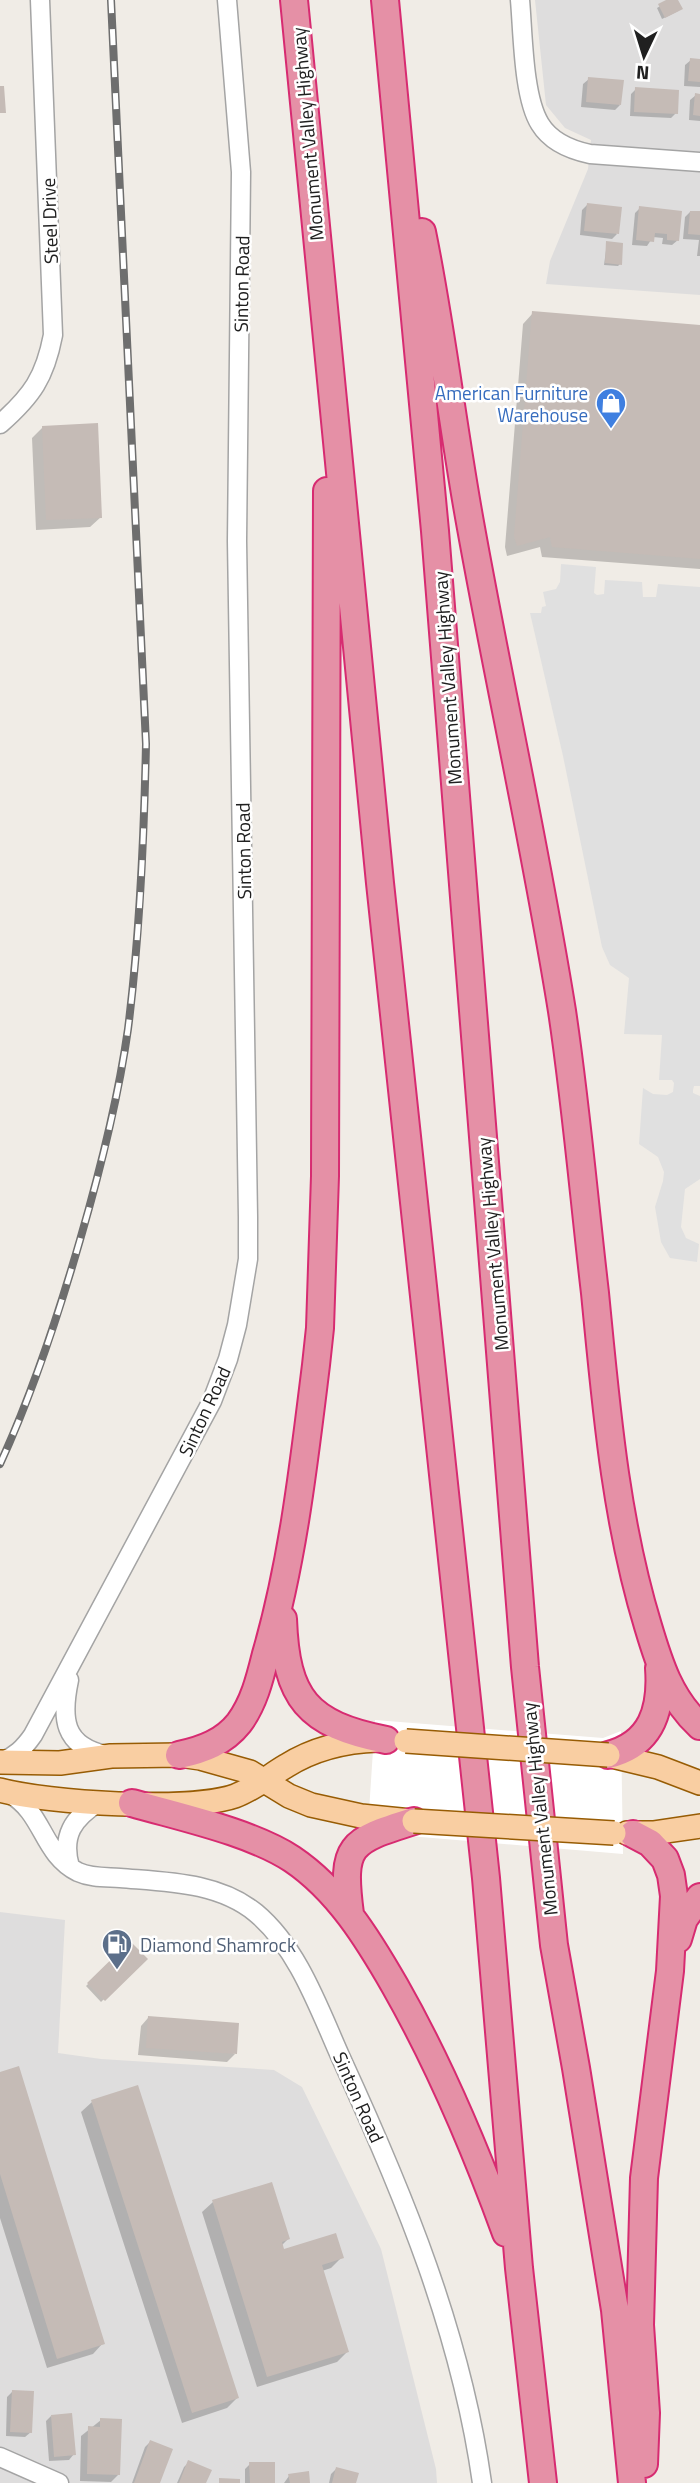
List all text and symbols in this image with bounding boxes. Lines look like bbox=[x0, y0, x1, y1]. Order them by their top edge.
north arrow bbox=[609, 21, 679, 91]
street label: Monument Valley Highway bbox=[283, 26, 331, 242]
text: N bbox=[635, 59, 650, 88]
street label: Steel Drive bbox=[33, 177, 65, 265]
street label: Sinton Road bbox=[226, 235, 256, 333]
place label: American Furniture Warehouse bbox=[435, 378, 588, 429]
shop icon: American Furniture Warehouse bbox=[594, 386, 628, 430]
street label: Monument Valley Highway bbox=[425, 570, 469, 786]
street label: Sinton Road bbox=[228, 802, 258, 900]
street label: Monument Valley Highway bbox=[468, 1136, 516, 1352]
street label: Sinton Road bbox=[170, 1361, 238, 1461]
street label: Monument Valley Highway bbox=[513, 1701, 565, 1917]
fuel station icon: Diamond Shamrock bbox=[100, 1927, 134, 1971]
place label: Diamond Shamrock bbox=[140, 1930, 296, 1959]
street label: Sinton Road bbox=[326, 2047, 392, 2147]

